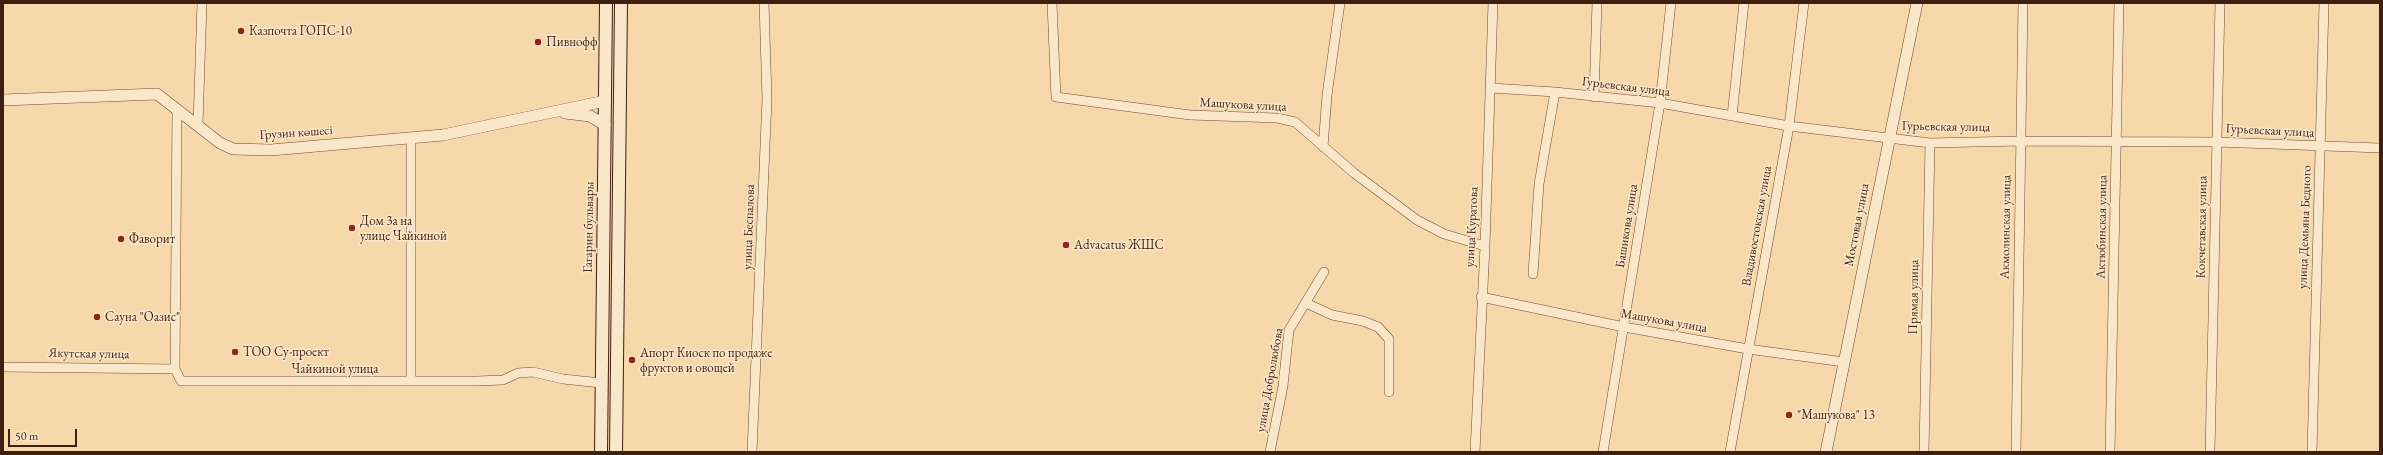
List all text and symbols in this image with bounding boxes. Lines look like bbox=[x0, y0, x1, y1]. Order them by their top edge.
place label: Казпочта ГОПС-10 bbox=[249, 23, 352, 39]
marker: Казпочта ГОПС-10 bbox=[236, 26, 246, 36]
place label: Пивнофф bbox=[546, 34, 598, 50]
marker: Пивнофф bbox=[533, 37, 543, 47]
street label: Гурьевская улица bbox=[1581, 74, 1671, 100]
street label: Машукова улица bbox=[1199, 95, 1287, 115]
street label: Гурьевская улица bbox=[1902, 118, 1990, 136]
street label: Гурьевская улица bbox=[2225, 121, 2315, 141]
street label: Грузин көшесі bbox=[259, 123, 333, 143]
street label: Владивостокская улица bbox=[1739, 165, 1775, 287]
street label: улица Демьяна Бедного bbox=[2295, 165, 2315, 289]
street label: Акмолинская улица bbox=[1997, 175, 2015, 279]
street label: Актюбинская улица bbox=[2093, 175, 2111, 279]
street label: Кокчетавская улица bbox=[2193, 175, 2211, 279]
street label: Гагарин бульвары bbox=[580, 181, 598, 273]
street label: Мостовая улица bbox=[1841, 182, 1873, 268]
street label: Башикова улица bbox=[1613, 183, 1641, 269]
street label: улица Беспалова bbox=[740, 184, 758, 270]
street label: улица Куратова bbox=[1462, 186, 1482, 268]
place label: Дом 3а на улице Чайкиной bbox=[360, 213, 447, 244]
marker: Дом 3а на улице Чайкиной bbox=[347, 223, 357, 233]
place label: Фаворит bbox=[129, 231, 175, 247]
marker: Фаворит bbox=[116, 234, 126, 244]
place label: Advacatus ЖШС bbox=[1074, 237, 1164, 253]
marker: Advacatus ЖШС bbox=[1061, 240, 1071, 250]
street label: Прямая улица bbox=[1906, 259, 1922, 335]
street label: Машукова улица bbox=[1620, 306, 1708, 336]
place label: Сауна "Оазис" bbox=[105, 309, 180, 325]
marker: Сауна "Оазис" bbox=[92, 312, 102, 322]
street label: улица Добролюбова bbox=[1253, 327, 1287, 433]
place label: ТОО Су-проект bbox=[243, 344, 329, 360]
street label: Якутская улица bbox=[48, 345, 130, 363]
place label: Апорт Киоск по продаже фруктов и овощей bbox=[640, 345, 772, 376]
marker: ТОО Су-проект bbox=[230, 347, 240, 357]
marker: Апорт Киоск по продаже фруктов и овощей bbox=[627, 355, 637, 365]
street label: Чайкиной улица bbox=[292, 361, 378, 377]
place label: "Машукова" 13 bbox=[1797, 407, 1875, 423]
marker: "Машукова" 13 bbox=[1784, 410, 1794, 420]
scale bar bbox=[10, 421, 79, 447]
text: 50 m bbox=[15, 428, 38, 444]

